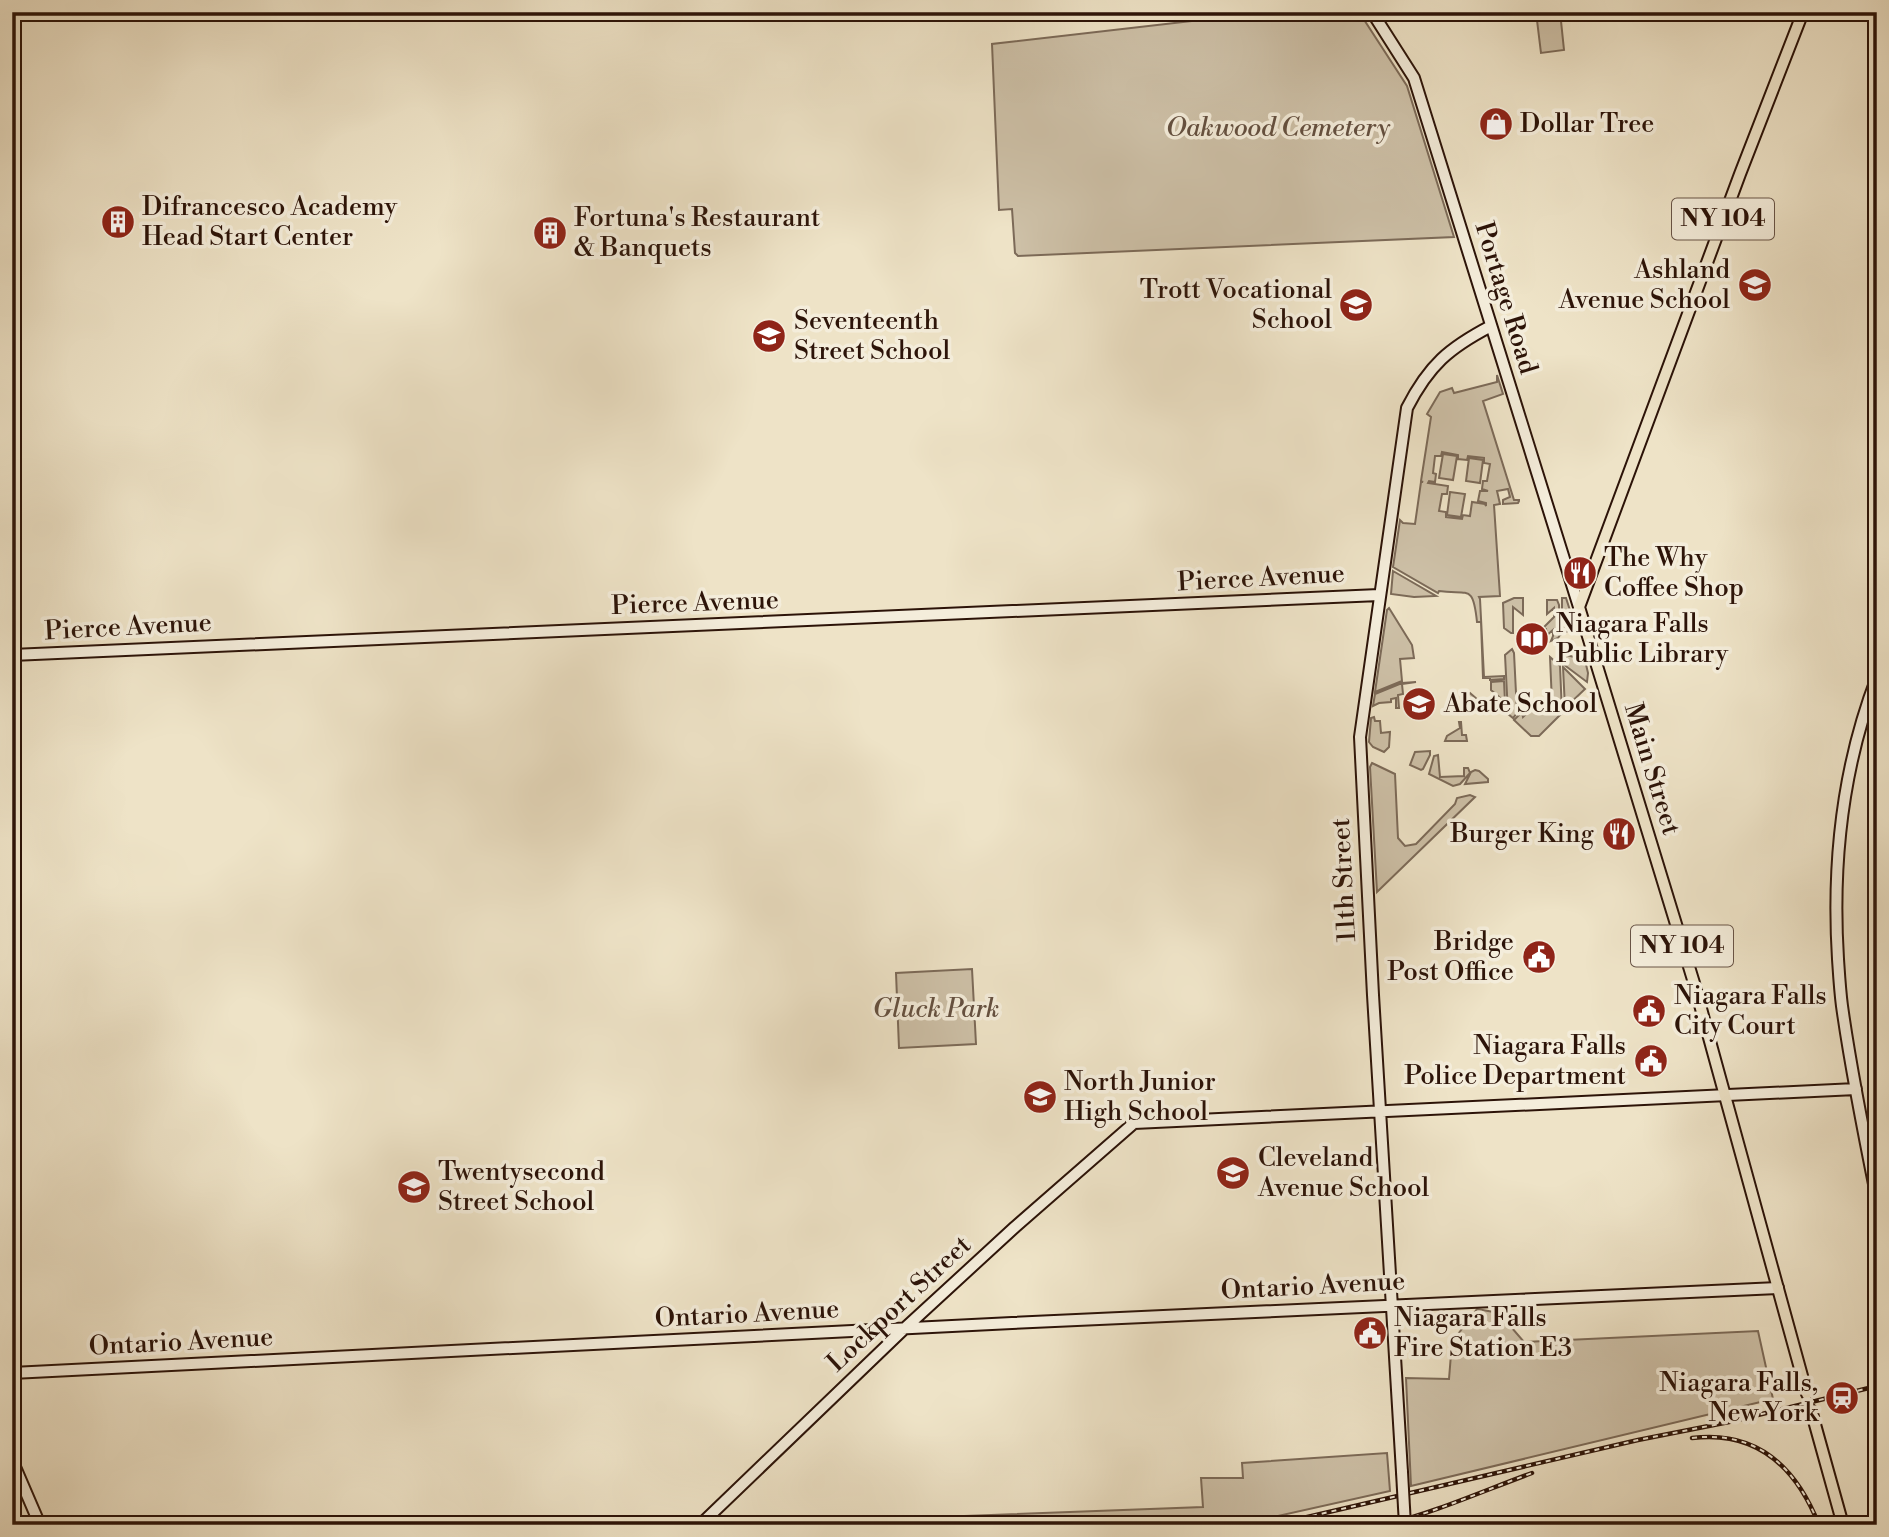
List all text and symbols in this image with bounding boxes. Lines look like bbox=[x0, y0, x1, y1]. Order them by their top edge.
shop icon: Dollar Tree bbox=[1477, 105, 1515, 143]
place label: Dollar Tree bbox=[1520, 108, 1654, 140]
park label: Oakwood Cemetery bbox=[1166, 112, 1390, 144]
place label: Difrancesco Academy Head Start Center bbox=[142, 191, 398, 253]
road number: NY 104 bbox=[1672, 198, 1774, 240]
place label: Fortuna's Restaurant & Banquets bbox=[574, 202, 820, 264]
building icon: Difrancesco Academy Head Start Center bbox=[99, 203, 137, 241]
building icon: Fortuna's Restaurant & Banquets bbox=[531, 214, 569, 252]
street label: Portage Road bbox=[1468, 218, 1544, 378]
place label: Ashland Avenue School bbox=[1558, 254, 1730, 316]
school or university icon: Ashland Avenue School bbox=[1736, 266, 1774, 304]
place label: Trott Vocational School bbox=[1140, 274, 1332, 336]
school or university icon: Trott Vocational School bbox=[1337, 286, 1375, 324]
place label: Seventeenth Street School bbox=[794, 305, 951, 367]
school or university icon: Seventeenth Street School bbox=[750, 317, 788, 355]
place label: The Why Coffee Shop bbox=[1604, 542, 1744, 604]
restaurant icon: The Why Coffee Shop bbox=[1561, 554, 1599, 592]
street label: Pierce Avenue bbox=[1176, 558, 1346, 598]
street label: Pierce Avenue bbox=[611, 584, 779, 622]
street label: Pierce Avenue bbox=[43, 607, 213, 647]
place label: Niagara Falls Public Library bbox=[1556, 608, 1728, 670]
library icon: Niagara Falls Public Library bbox=[1513, 620, 1551, 658]
school or university icon: Abate School bbox=[1400, 685, 1438, 723]
place label: Abate School bbox=[1443, 688, 1597, 720]
street label: Main Street bbox=[1617, 699, 1687, 839]
restaurant icon: Burger King bbox=[1600, 815, 1638, 853]
street label: 11th Street bbox=[1325, 817, 1363, 943]
place label: Burger King bbox=[1450, 818, 1595, 850]
place label: Bridge Post Office bbox=[1387, 926, 1514, 988]
road number: NY 104 bbox=[1631, 926, 1733, 966]
public building icon: Bridge Post Office bbox=[1520, 938, 1558, 976]
place label: Niagara Falls City Court bbox=[1674, 980, 1827, 1042]
public building icon: Niagara Falls City Court bbox=[1630, 992, 1668, 1030]
park label: Gluck Park bbox=[873, 993, 999, 1025]
place label: Niagara Falls Police Department bbox=[1404, 1030, 1626, 1092]
public building icon: Niagara Falls Police Department bbox=[1632, 1042, 1670, 1080]
place label: North Junior High School bbox=[1064, 1066, 1216, 1128]
school or university icon: North Junior High School bbox=[1021, 1078, 1059, 1116]
place label: Cleveland Avenue School bbox=[1257, 1142, 1430, 1204]
school or university icon: Cleveland Avenue School bbox=[1214, 1154, 1252, 1192]
place label: Twentysecond Street School bbox=[438, 1156, 605, 1218]
school or university icon: Twentysecond Street School bbox=[395, 1168, 433, 1206]
street label: Lockport Street bbox=[820, 1229, 978, 1379]
street label: Ontario Avenue bbox=[1220, 1265, 1406, 1307]
street label: Ontario Avenue bbox=[654, 1293, 840, 1335]
place label: Niagara Falls Fire Station E3 bbox=[1394, 1302, 1572, 1364]
public building icon: Niagara Falls Fire Station E3 bbox=[1351, 1314, 1389, 1352]
street label: Ontario Avenue bbox=[88, 1321, 274, 1363]
place label: Niagara Falls, New York bbox=[1659, 1367, 1819, 1429]
station icon: Niagara Falls, New York bbox=[1823, 1379, 1861, 1417]

